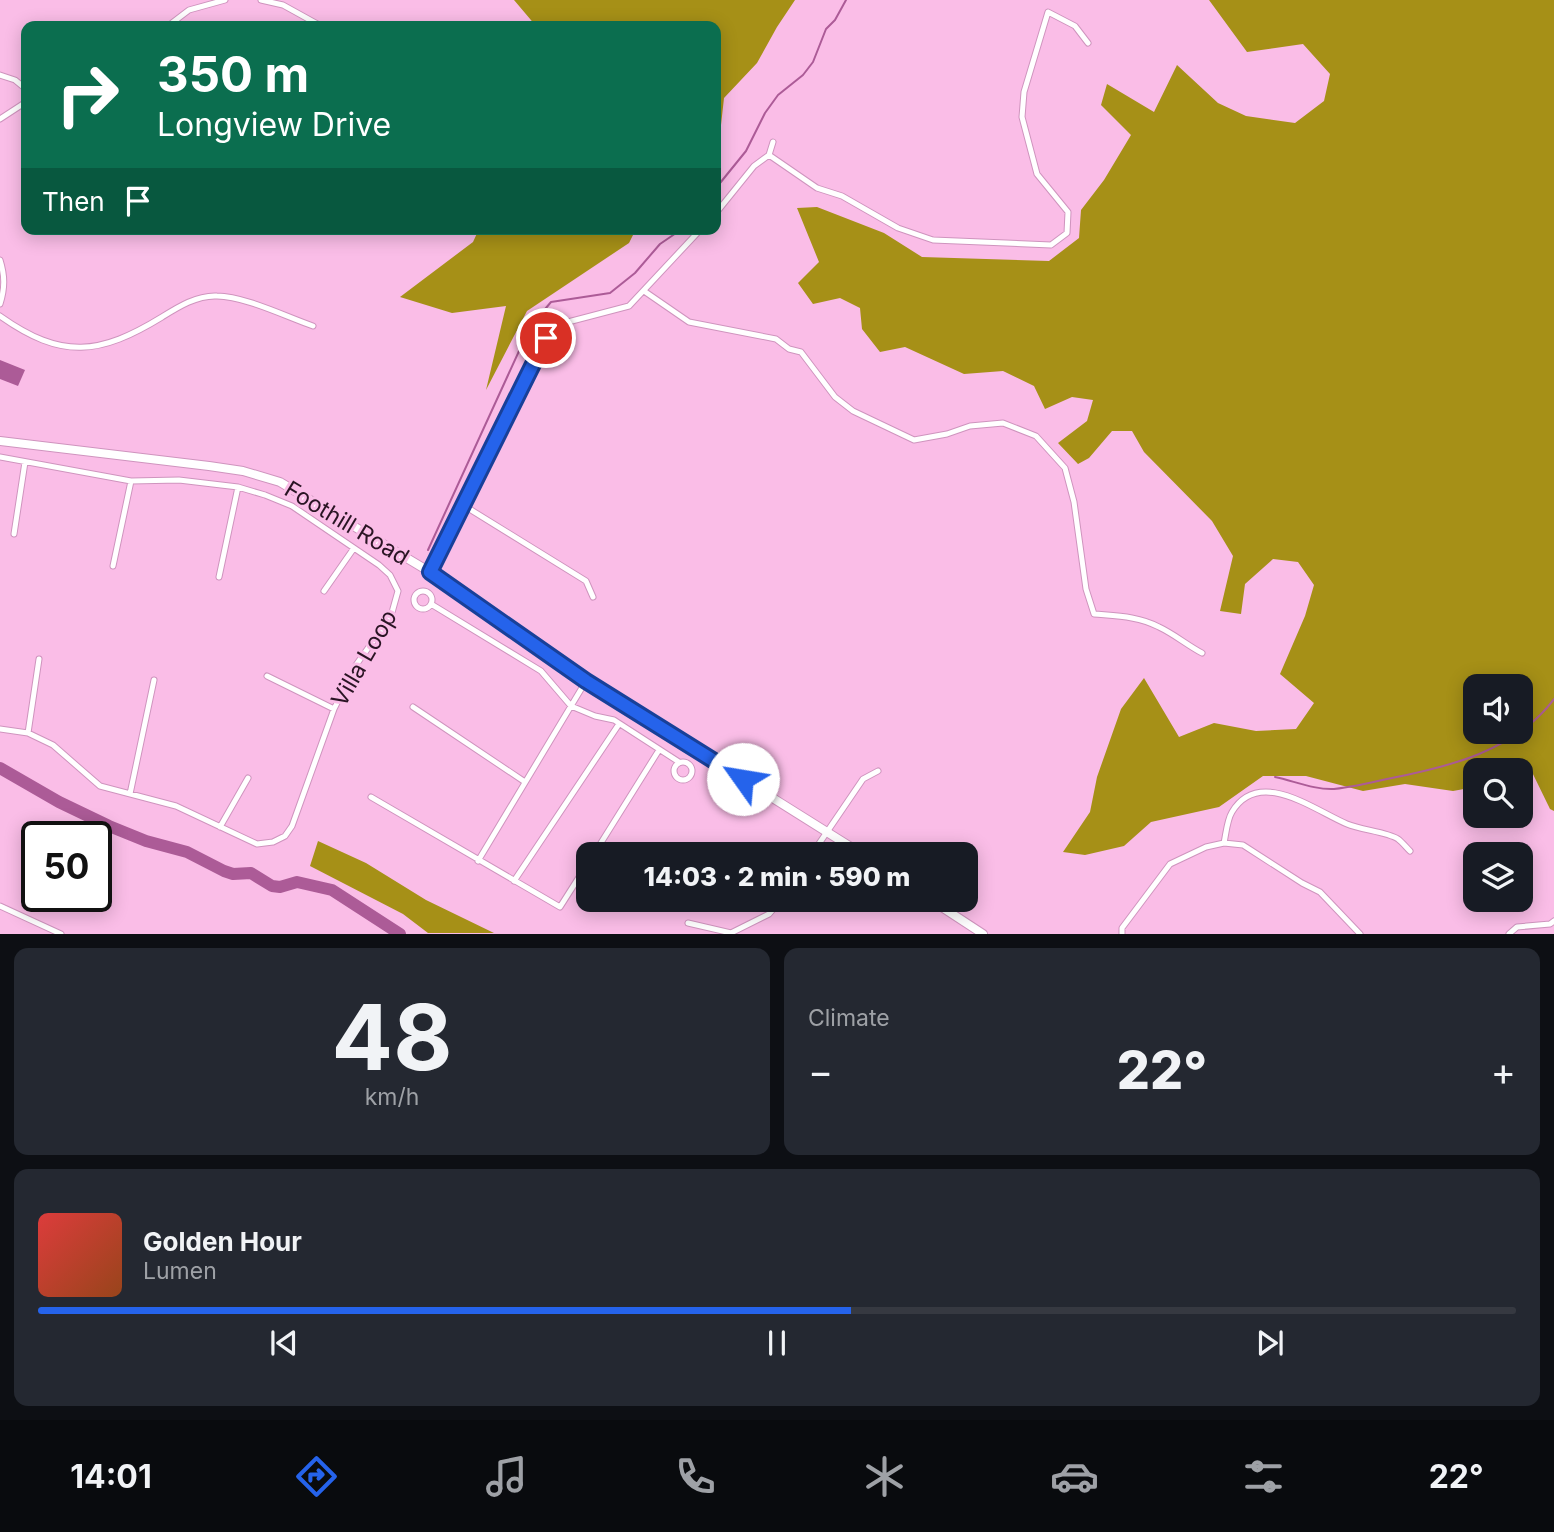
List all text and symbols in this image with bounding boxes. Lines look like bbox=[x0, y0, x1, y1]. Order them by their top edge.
text: 350 m bbox=[157, 45, 309, 104]
icon: right bbox=[42, 49, 133, 140]
text: Longview Drive bbox=[157, 105, 391, 144]
icon: arrive bbox=[119, 182, 157, 220]
text: Then bbox=[42, 186, 105, 217]
pin bbox=[516, 308, 576, 368]
icon: arrive bbox=[527, 319, 565, 357]
street label: Foothill Road bbox=[280, 475, 414, 571]
street label: Villa Loop bbox=[325, 605, 403, 711]
map controls bbox=[1463, 674, 1533, 912]
button: sound bbox=[1463, 674, 1533, 744]
position arrow bbox=[706, 742, 780, 816]
button: search bbox=[1463, 758, 1533, 828]
speed limit sign: 50 bbox=[21, 821, 112, 912]
button: layers bbox=[1463, 842, 1533, 912]
text: 14:03 · 2 min · 590 m bbox=[644, 861, 910, 892]
text: 48 bbox=[332, 982, 452, 1092]
text: Climate bbox=[808, 1004, 890, 1032]
text: 22° bbox=[1117, 1039, 1207, 1102]
text: − bbox=[808, 1048, 833, 1094]
text: + bbox=[1491, 1048, 1516, 1094]
text: km/h bbox=[365, 1083, 419, 1111]
text: Golden Hour bbox=[143, 1226, 302, 1257]
text: Lumen bbox=[143, 1257, 217, 1285]
icon: previous bbox=[265, 1324, 303, 1362]
icon: pause bbox=[758, 1324, 796, 1362]
icon: next bbox=[1251, 1324, 1289, 1362]
icon: directions bbox=[292, 1452, 341, 1501]
icon: music bbox=[482, 1452, 531, 1501]
icon: phone bbox=[671, 1452, 720, 1501]
icon: climate bbox=[860, 1452, 909, 1501]
icon: car bbox=[1050, 1452, 1099, 1501]
icon: filters bbox=[1239, 1452, 1288, 1501]
text: 14:01 bbox=[70, 1457, 152, 1496]
text: 22° bbox=[1429, 1457, 1484, 1496]

